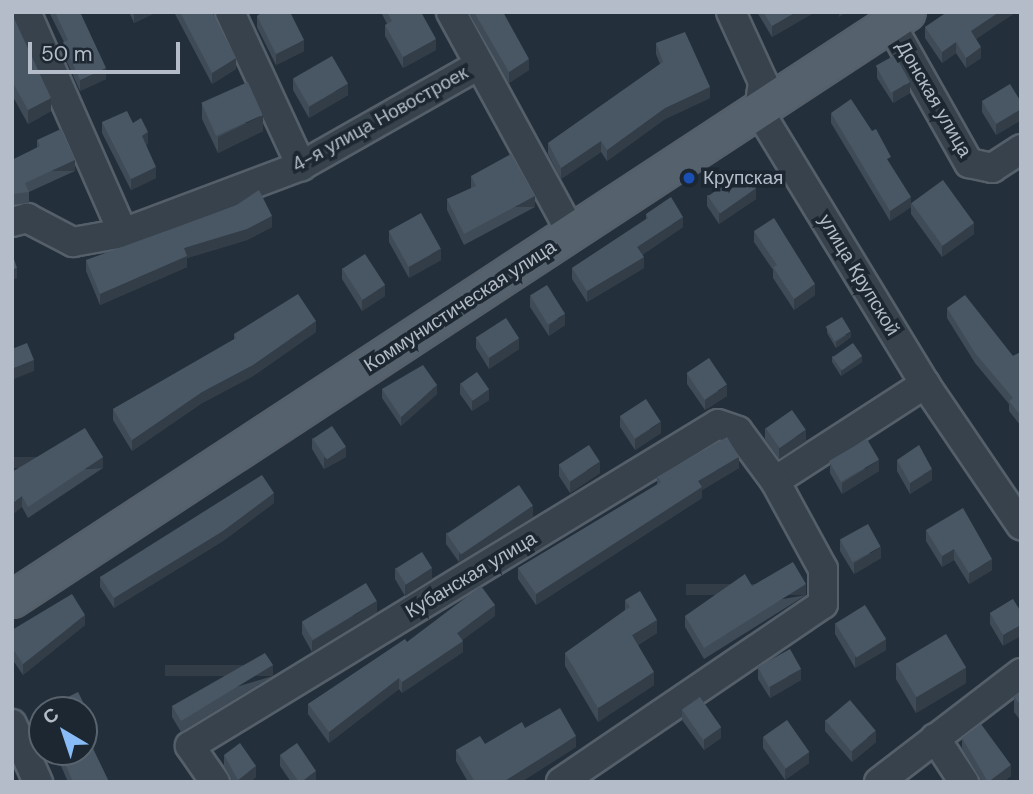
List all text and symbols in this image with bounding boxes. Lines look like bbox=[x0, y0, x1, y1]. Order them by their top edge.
scale bar bbox=[32, 28, 184, 72]
street label: Донская улица bbox=[891, 37, 977, 161]
text: 50 m bbox=[41, 40, 92, 68]
street label: 4-я улица Новостроек bbox=[288, 61, 472, 177]
place label: Крупская bbox=[703, 167, 783, 189]
marker: Крупская bbox=[681, 170, 697, 186]
street label: улица Крупской bbox=[814, 210, 904, 340]
street label: Коммунистическая улица bbox=[360, 235, 560, 377]
street label: Кубанская улица bbox=[401, 527, 541, 623]
north arrow bbox=[28, 696, 98, 766]
text: С bbox=[38, 702, 64, 730]

